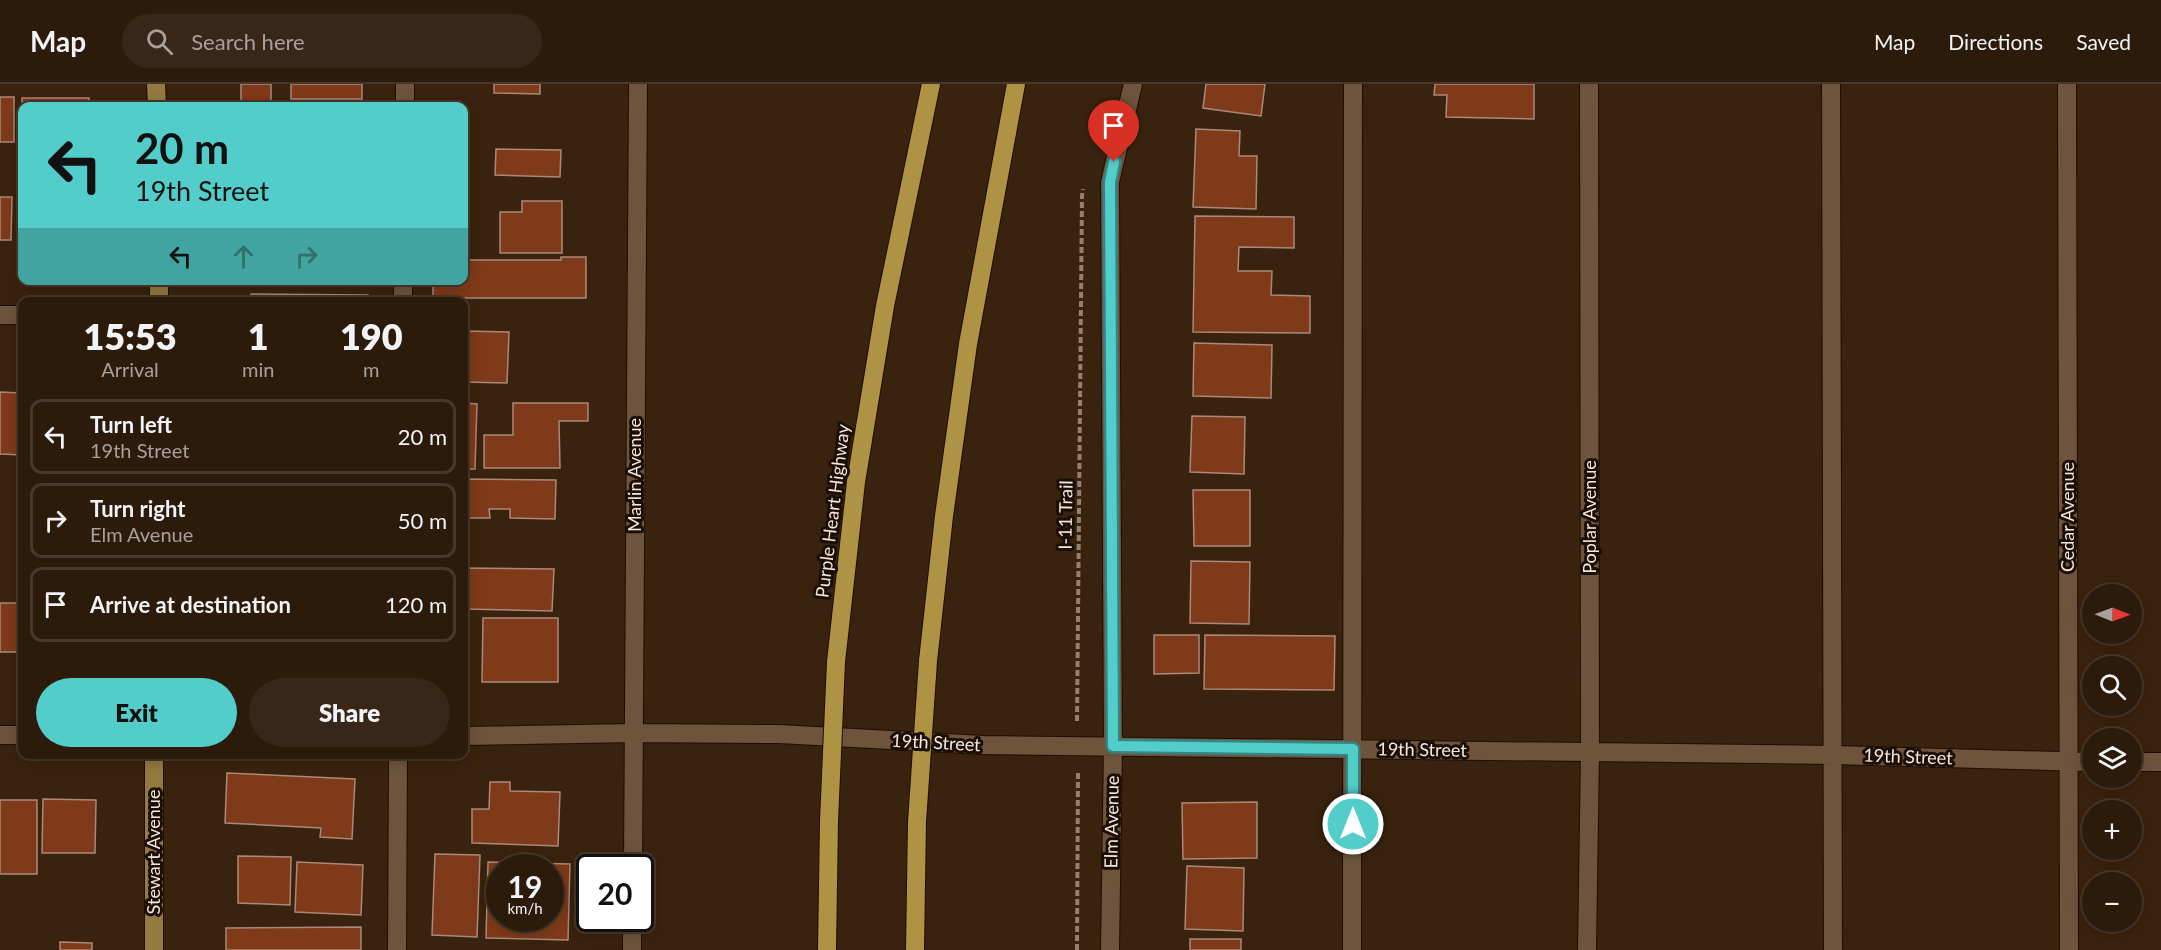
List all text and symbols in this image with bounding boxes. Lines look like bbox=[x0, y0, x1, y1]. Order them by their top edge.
search box bbox=[122, 14, 542, 68]
text: Map bbox=[30, 24, 86, 58]
icon: search bbox=[143, 25, 176, 58]
text: Search here bbox=[191, 28, 305, 55]
text: Map bbox=[1874, 29, 1915, 54]
text: Directions bbox=[1948, 29, 2043, 54]
text: Saved bbox=[2076, 29, 2131, 54]
pin bbox=[1088, 100, 1139, 162]
icon: arrive bbox=[1097, 109, 1130, 142]
text: 20 m bbox=[135, 123, 229, 173]
icon: left bbox=[36, 126, 114, 204]
text: 19th Street bbox=[135, 174, 269, 207]
icon: left bbox=[164, 240, 197, 273]
icon: ahead bbox=[227, 240, 260, 273]
icon: right bbox=[290, 240, 323, 273]
text: 15:53 bbox=[83, 314, 177, 358]
text: 1 bbox=[248, 314, 269, 358]
text: 190 bbox=[340, 314, 403, 358]
text: Arrival bbox=[101, 357, 159, 381]
text: min bbox=[242, 357, 274, 381]
text: m bbox=[363, 357, 379, 381]
text: Turn left bbox=[90, 411, 172, 438]
street label: Marlin Avenue bbox=[623, 418, 645, 532]
icon: left bbox=[39, 420, 72, 453]
street label: Purple Heart Highway bbox=[810, 422, 854, 599]
text: 20 m bbox=[398, 423, 447, 450]
text: 19th Street bbox=[90, 438, 189, 462]
street label: Poplar Avenue bbox=[1578, 460, 1600, 574]
street label: Cedar Avenue bbox=[2056, 462, 2078, 572]
street label: I-11 Trail bbox=[1053, 480, 1077, 550]
text: Turn right bbox=[90, 495, 185, 522]
icon: right bbox=[39, 504, 72, 537]
text: 50 m bbox=[398, 507, 447, 534]
text: Elm Avenue bbox=[90, 522, 193, 546]
north arrow bbox=[2082, 584, 2142, 644]
map controls bbox=[2082, 584, 2142, 932]
icon: arrive bbox=[39, 588, 72, 621]
text: Arrive at destination bbox=[90, 591, 291, 618]
text: 120 m bbox=[385, 591, 447, 618]
button: search bbox=[2082, 656, 2142, 716]
button: Exit bbox=[36, 678, 237, 747]
button: Share bbox=[249, 678, 450, 747]
button: layers bbox=[2082, 728, 2142, 788]
street label: 19th Street bbox=[891, 729, 982, 755]
street label: 19th Street bbox=[1377, 737, 1467, 761]
street label: 19th Street bbox=[1863, 743, 1954, 769]
street label: Elm Avenue bbox=[1099, 775, 1123, 869]
street label: Stewart Avenue bbox=[142, 790, 164, 914]
position arrow bbox=[1321, 792, 1385, 856]
button: + bbox=[2082, 800, 2142, 860]
speed limit sign: 20 bbox=[576, 854, 654, 932]
text: 19 bbox=[508, 868, 542, 904]
button: − bbox=[2082, 872, 2142, 932]
text: km/h bbox=[507, 899, 543, 917]

